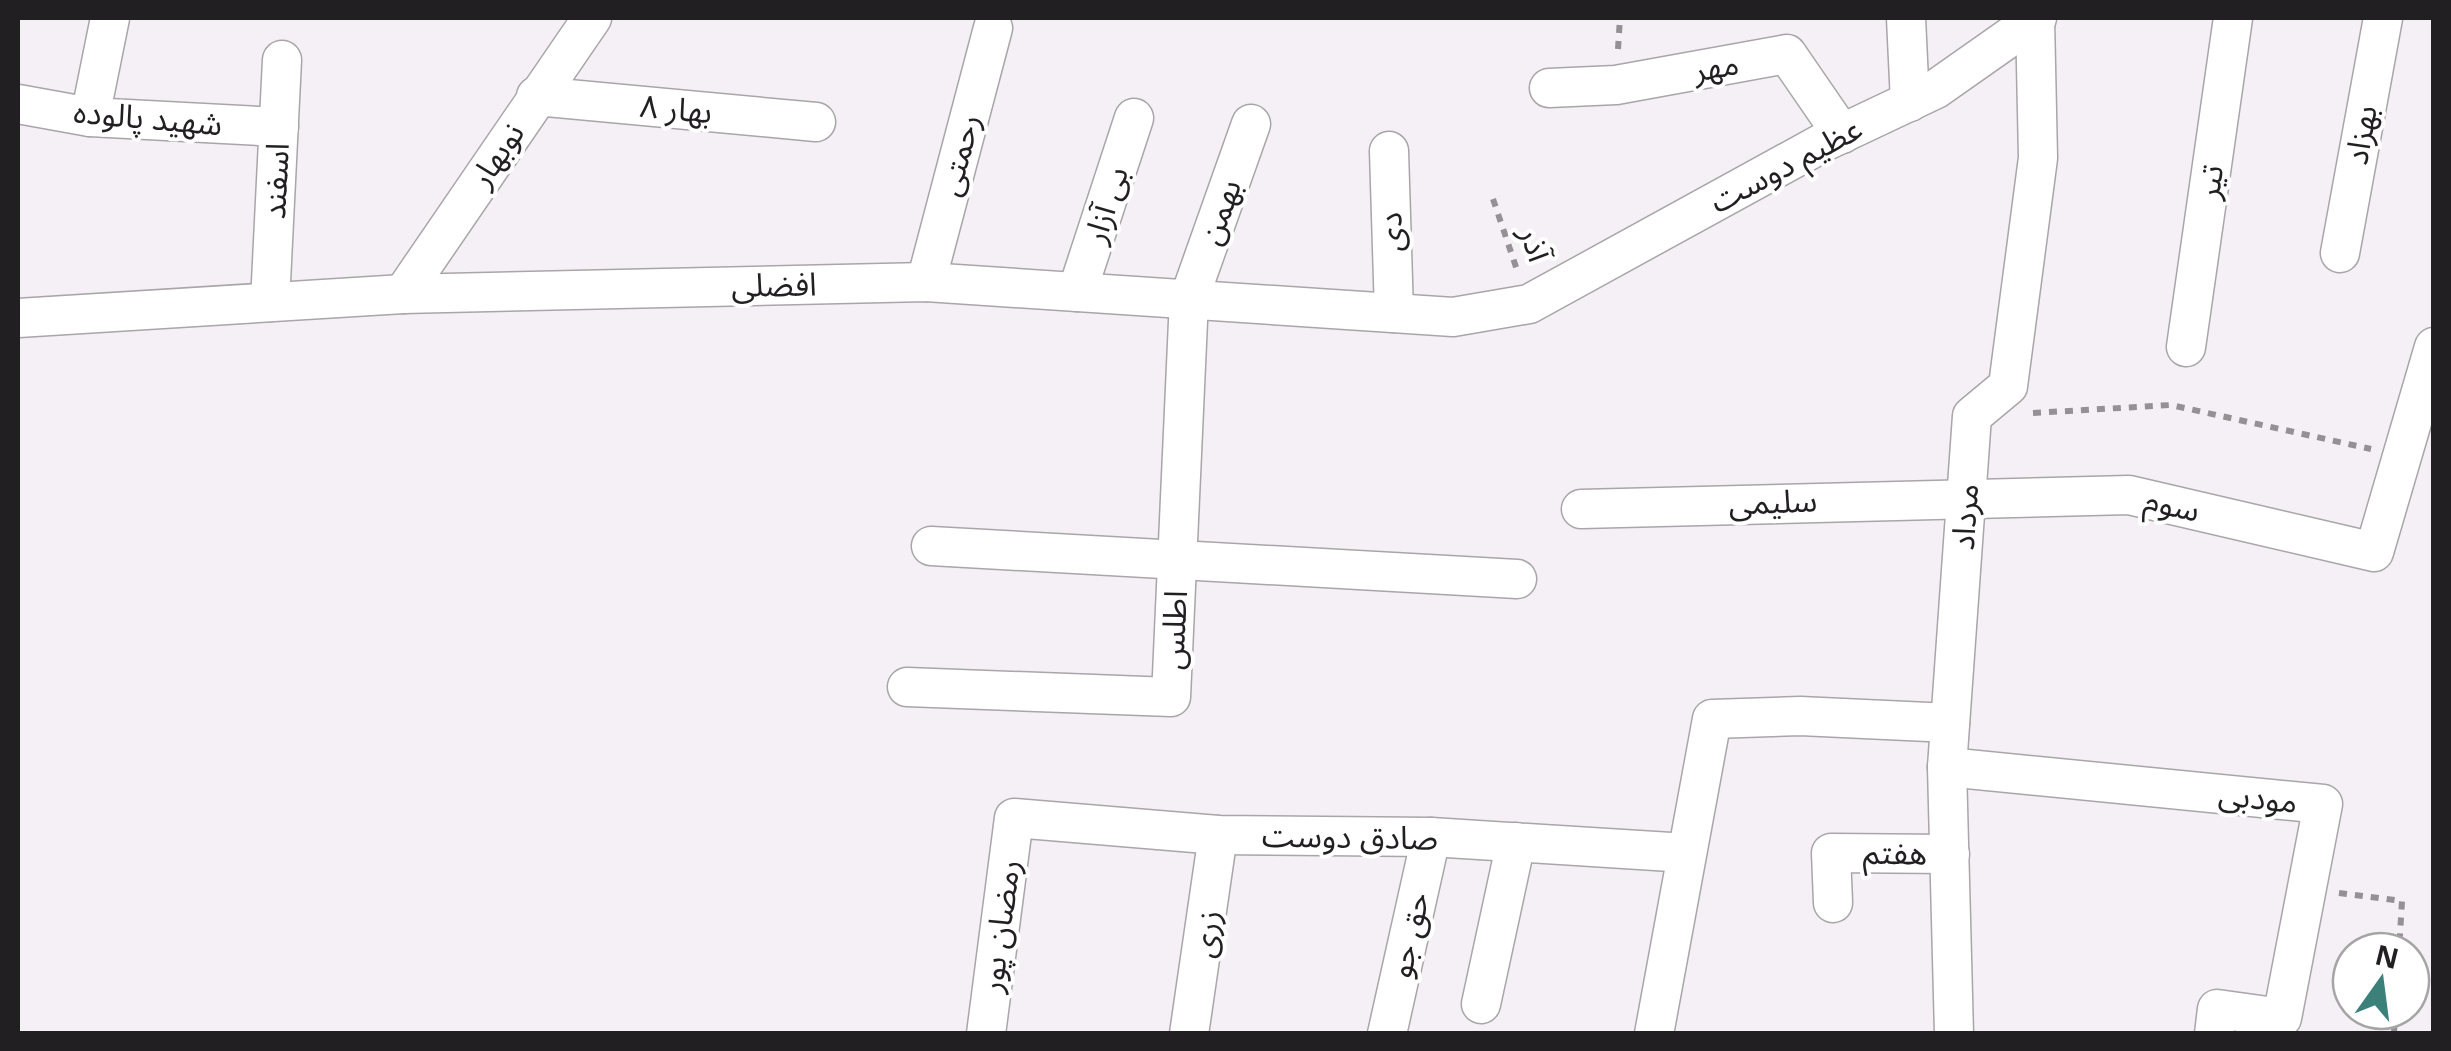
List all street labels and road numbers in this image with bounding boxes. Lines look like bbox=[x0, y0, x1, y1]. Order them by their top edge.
street label: مهر bbox=[1689, 40, 1742, 91]
street label: بهار ۸ bbox=[638, 83, 714, 132]
street label: شهید پالوده bbox=[72, 89, 224, 145]
street label: بهزاد bbox=[2333, 102, 2386, 168]
street label: عظیم دوست bbox=[1702, 106, 1871, 225]
street label: رحمتی bbox=[926, 109, 989, 200]
street label: نوبهار bbox=[458, 113, 533, 196]
street label: اسفند bbox=[251, 142, 298, 220]
street label: بی آزار bbox=[1072, 161, 1137, 249]
street label: تیر bbox=[2185, 162, 2232, 203]
street label: بهمن bbox=[1187, 173, 1250, 250]
street label: دی bbox=[1367, 212, 1412, 253]
street label: آذر bbox=[1510, 219, 1563, 268]
street label: افضلی bbox=[731, 261, 817, 306]
street label: سوم bbox=[2139, 476, 2204, 535]
street label: سلیمی bbox=[1728, 477, 1818, 524]
street label: مرداد bbox=[1940, 482, 1987, 552]
street label: اطلس bbox=[1149, 589, 1196, 671]
street label: مودبی bbox=[2216, 771, 2300, 822]
street label: صادق دوست bbox=[1262, 812, 1438, 859]
street label: هفتم bbox=[1863, 829, 1927, 878]
street label: رمضان پور bbox=[968, 857, 1029, 996]
street label: حق جو bbox=[1377, 887, 1438, 982]
street label: زری bbox=[1180, 907, 1229, 960]

